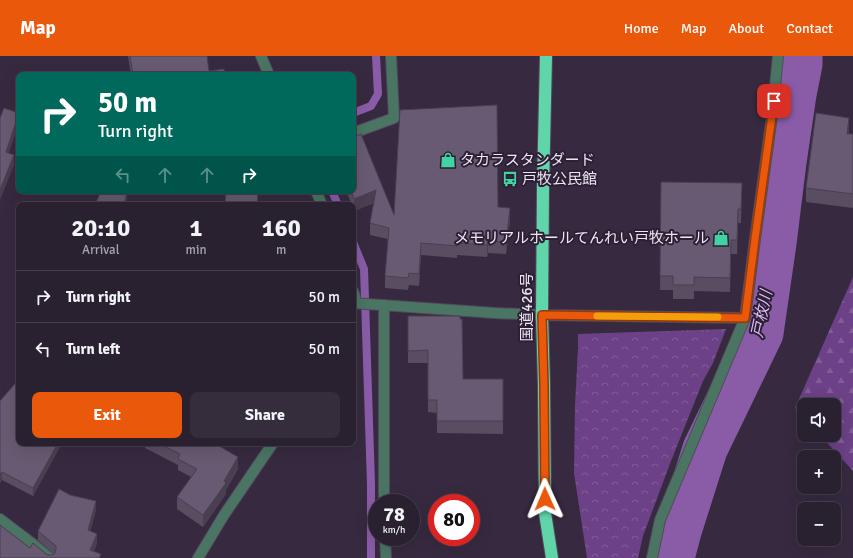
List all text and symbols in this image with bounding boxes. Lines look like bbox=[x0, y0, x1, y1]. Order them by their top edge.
text: Map bbox=[20, 16, 56, 40]
text: Home bbox=[624, 20, 659, 37]
text: Map bbox=[681, 20, 706, 37]
text: About bbox=[728, 20, 764, 37]
text: Contact bbox=[786, 20, 833, 37]
pin bbox=[757, 84, 791, 118]
text: 50 m bbox=[98, 86, 157, 120]
icon: right bbox=[32, 88, 84, 140]
icon: arrive bbox=[763, 90, 785, 112]
text: Turn right bbox=[98, 120, 173, 142]
shop icon: タカラスタンダード bbox=[439, 151, 457, 169]
place label: タカラスタンダード bbox=[460, 151, 595, 169]
icon: left bbox=[112, 164, 134, 186]
icon: ahead bbox=[154, 164, 176, 186]
icon: ahead bbox=[196, 164, 218, 186]
icon: right bbox=[238, 164, 260, 186]
bus stop icon: 戸牧公民館 bbox=[501, 170, 519, 188]
place label: 戸牧公民館 bbox=[522, 170, 597, 188]
text: 20:10 bbox=[71, 213, 130, 243]
text: 1 bbox=[190, 213, 202, 243]
text: 160 bbox=[262, 213, 301, 243]
place label: メモリアルホールてんれい戸牧ホール bbox=[454, 229, 709, 247]
shop icon: メモリアルホールてんれい戸牧ホール bbox=[712, 229, 730, 247]
text: Arrival bbox=[82, 242, 119, 258]
text: min bbox=[186, 242, 207, 258]
text: m bbox=[276, 242, 286, 258]
street label: 国道426号 bbox=[518, 272, 536, 342]
icon: right bbox=[32, 286, 54, 308]
water label: 戸枚川 bbox=[747, 286, 777, 340]
text: Turn right bbox=[66, 288, 131, 306]
text: 50 m bbox=[309, 288, 340, 306]
icon: left bbox=[32, 338, 54, 360]
text: Turn left bbox=[66, 340, 120, 358]
text: 50 m bbox=[309, 340, 340, 358]
button: Exit bbox=[32, 392, 182, 438]
button: Share bbox=[190, 392, 340, 438]
map controls bbox=[797, 398, 841, 546]
button: sound bbox=[797, 398, 841, 442]
button: + bbox=[797, 450, 841, 494]
position arrow bbox=[524, 478, 566, 520]
speed limit sign: 80 bbox=[428, 494, 480, 546]
text: 78 bbox=[383, 502, 405, 527]
button: − bbox=[797, 502, 841, 546]
text: km/h bbox=[383, 524, 405, 536]

